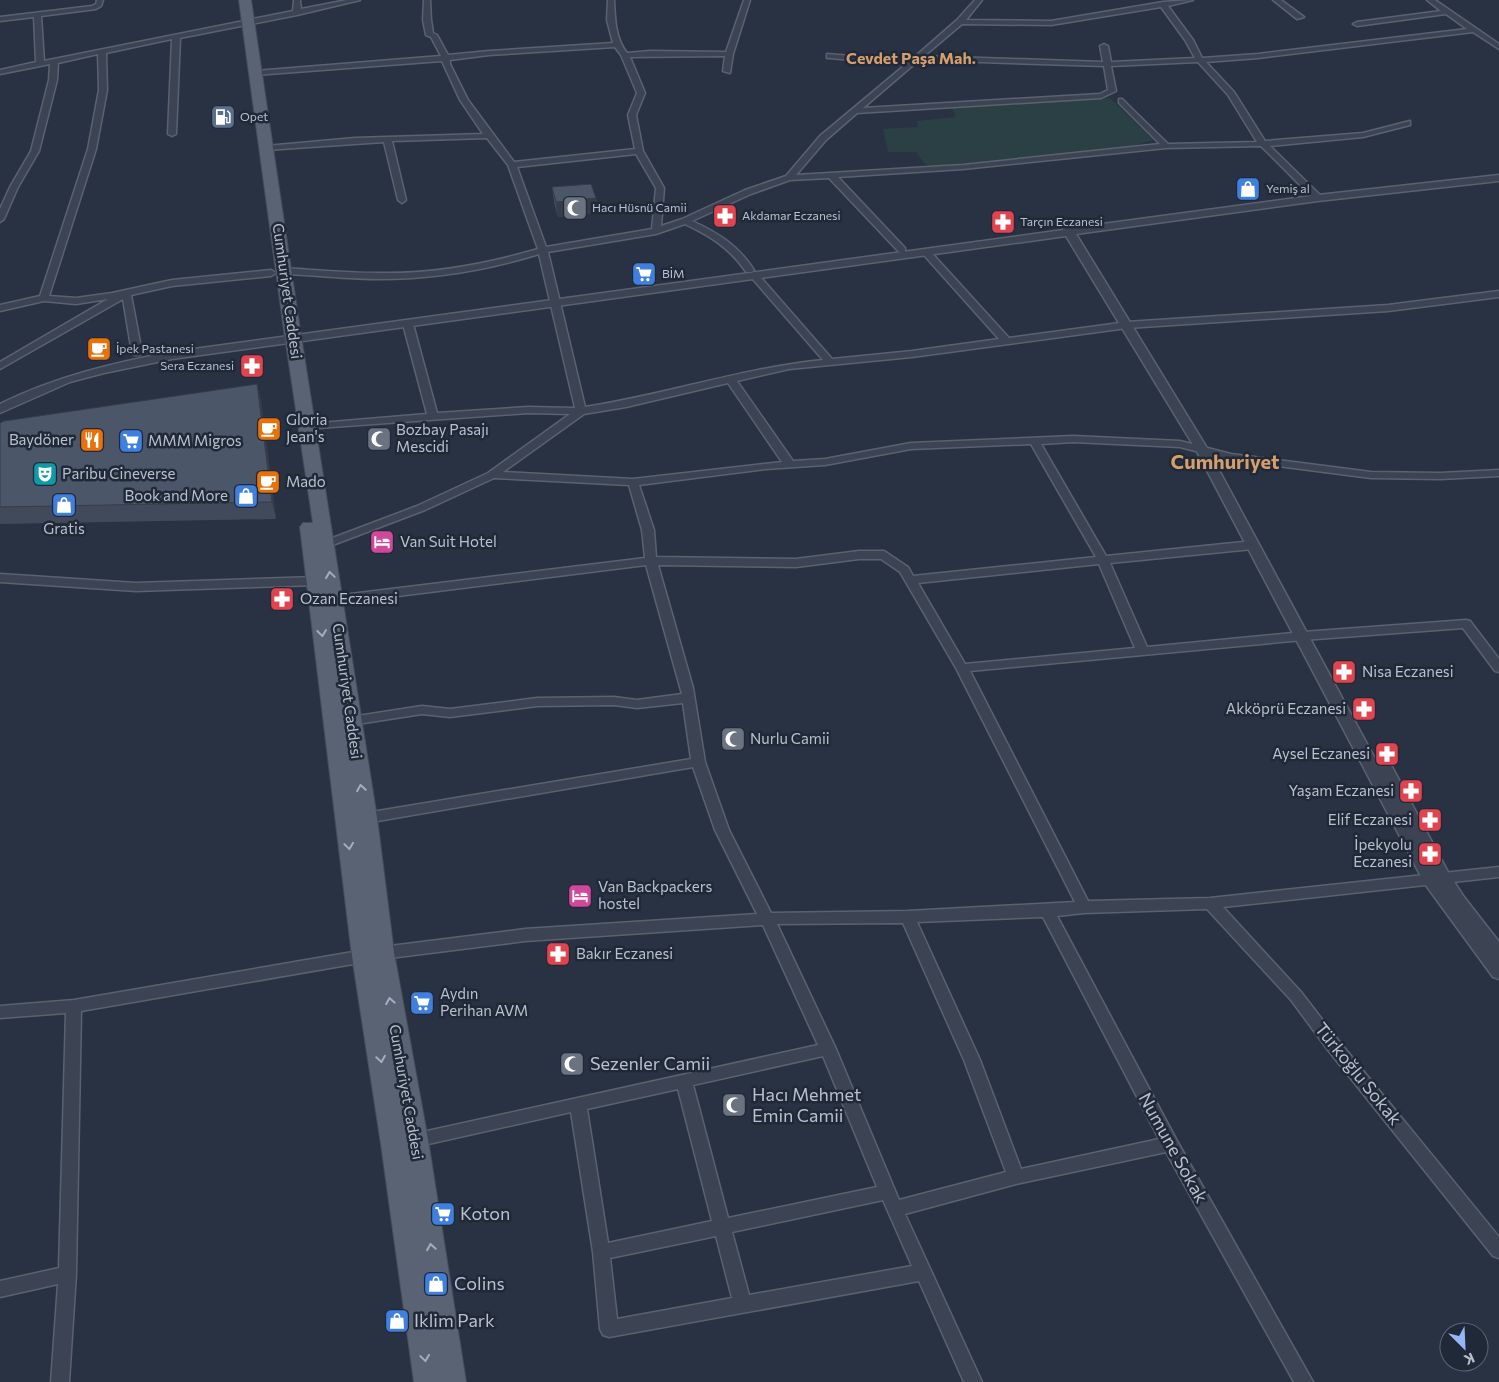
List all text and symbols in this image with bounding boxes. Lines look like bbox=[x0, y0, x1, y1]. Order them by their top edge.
district label: Cevdet Paşa Mah. bbox=[846, 48, 976, 67]
fuel station icon: Opet bbox=[210, 104, 236, 130]
place label: Opet bbox=[240, 109, 268, 123]
shop icon: Yemiş al bbox=[1235, 176, 1261, 202]
place label: Yemiş al bbox=[1266, 181, 1310, 195]
mosque icon: Hacı Hüsnü Camii bbox=[562, 195, 588, 221]
place label: Hacı Hüsnü Camii bbox=[592, 200, 687, 214]
pharmacy icon: Akdamar Eczanesi bbox=[712, 203, 738, 229]
place label: Akdamar Eczanesi bbox=[742, 208, 841, 222]
pharmacy icon: Tarçın Eczanesi bbox=[990, 209, 1016, 235]
place label: Tarçın Eczanesi bbox=[1020, 214, 1103, 228]
street label: Cumhuriyet Caddesi bbox=[270, 222, 306, 360]
supermarket icon: BİM bbox=[631, 261, 657, 287]
place label: BİM bbox=[662, 266, 685, 280]
cafe icon: İpek Pastanesi bbox=[86, 336, 112, 362]
place label: İpek Pastanesi bbox=[116, 341, 194, 355]
pharmacy icon: Sera Eczanesi bbox=[239, 353, 265, 379]
place label: Sera Eczanesi bbox=[160, 358, 234, 372]
place label: Gloria Jean's bbox=[286, 410, 327, 445]
cafe icon: Gloria Jean's bbox=[256, 416, 282, 442]
place label: Bozbay Pasajı Mescidi bbox=[396, 420, 489, 455]
mosque icon: Bozbay Pasajı Mescidi bbox=[366, 426, 392, 452]
restaurant icon: Baydöner bbox=[79, 427, 105, 453]
supermarket icon: MMM Migros bbox=[118, 428, 144, 454]
place label: Baydöner bbox=[9, 430, 74, 448]
place label: MMM Migros bbox=[148, 431, 242, 449]
district label: Cumhuriyet bbox=[1171, 449, 1279, 473]
theatre icon: Paribu Cineverse bbox=[32, 461, 58, 487]
place label: Paribu Cineverse bbox=[62, 464, 176, 482]
cafe icon: Mado bbox=[255, 469, 281, 495]
place label: Mado bbox=[286, 472, 326, 490]
shop icon: Book and More bbox=[233, 483, 259, 509]
place label: Book and More bbox=[124, 486, 228, 504]
shop icon: Gratis bbox=[51, 492, 77, 518]
place label: Gratis bbox=[43, 519, 85, 537]
hotel icon: Van Suit Hotel bbox=[369, 529, 395, 555]
place label: Van Suit Hotel bbox=[400, 532, 497, 550]
one-way arrow bbox=[325, 571, 336, 579]
pharmacy icon: Ozan Eczanesi bbox=[269, 586, 295, 612]
place label: Ozan Eczanesi bbox=[300, 589, 398, 607]
street label: Cumhuriyet Caddesi bbox=[330, 622, 366, 760]
one-way arrow bbox=[317, 628, 327, 637]
pharmacy icon: Nisa Eczanesi bbox=[1331, 659, 1357, 685]
place label: Nisa Eczanesi bbox=[1362, 662, 1454, 680]
pharmacy icon: Akköprü Eczanesi bbox=[1351, 696, 1377, 722]
place label: Akköprü Eczanesi bbox=[1226, 699, 1346, 717]
mosque icon: Nurlu Camii bbox=[720, 726, 746, 752]
place label: Nurlu Camii bbox=[750, 729, 830, 747]
pharmacy icon: Aysel Eczanesi bbox=[1374, 741, 1400, 767]
place label: Aysel Eczanesi bbox=[1272, 744, 1370, 762]
pharmacy icon: Yaşam Eczanesi bbox=[1398, 778, 1424, 804]
place label: Yaşam Eczanesi bbox=[1288, 781, 1394, 799]
one-way arrow bbox=[356, 783, 367, 791]
pharmacy icon: Elif Eczanesi bbox=[1417, 807, 1443, 833]
place label: Elif Eczanesi bbox=[1328, 810, 1412, 828]
place label: İpekyolu Eczanesi bbox=[1353, 835, 1412, 870]
pharmacy icon: İpekyolu Eczanesi bbox=[1417, 841, 1443, 867]
one-way arrow bbox=[343, 842, 354, 850]
place label: Van Backpackers hostel bbox=[598, 877, 712, 912]
hotel icon: Van Backpackers hostel bbox=[567, 883, 593, 909]
pharmacy icon: Bakır Eczanesi bbox=[545, 941, 571, 967]
place label: Bakır Eczanesi bbox=[576, 944, 673, 962]
place label: Aydın Perihan AVM bbox=[440, 984, 528, 1019]
supermarket icon: Aydın Perihan AVM bbox=[409, 990, 435, 1016]
one-way arrow bbox=[386, 996, 396, 1005]
street label: Türkoğlu Sokak bbox=[1311, 1018, 1407, 1129]
street label: Cumhuriyet Caddesi bbox=[386, 1023, 428, 1161]
mosque icon: Sezenler Camii bbox=[559, 1051, 585, 1077]
place label: Sezenler Camii bbox=[590, 1052, 710, 1074]
one-way arrow bbox=[375, 1054, 385, 1063]
place label: Hacı Mehmet Emin Camii bbox=[752, 1083, 861, 1126]
street label: Numune Sokak bbox=[1134, 1088, 1213, 1207]
mosque icon: Hacı Mehmet Emin Camii bbox=[721, 1092, 747, 1118]
supermarket icon: Koton bbox=[430, 1201, 456, 1227]
place label: Koton bbox=[460, 1202, 510, 1224]
one-way arrow bbox=[426, 1243, 437, 1251]
shop icon: Colins bbox=[423, 1271, 449, 1297]
place label: Colins bbox=[454, 1272, 505, 1294]
shop icon: Iklim Park bbox=[384, 1308, 410, 1334]
place label: Iklim Park bbox=[414, 1309, 495, 1331]
north arrow bbox=[1439, 1322, 1489, 1372]
text: K bbox=[1461, 1350, 1477, 1369]
one-way arrow bbox=[419, 1354, 430, 1362]

